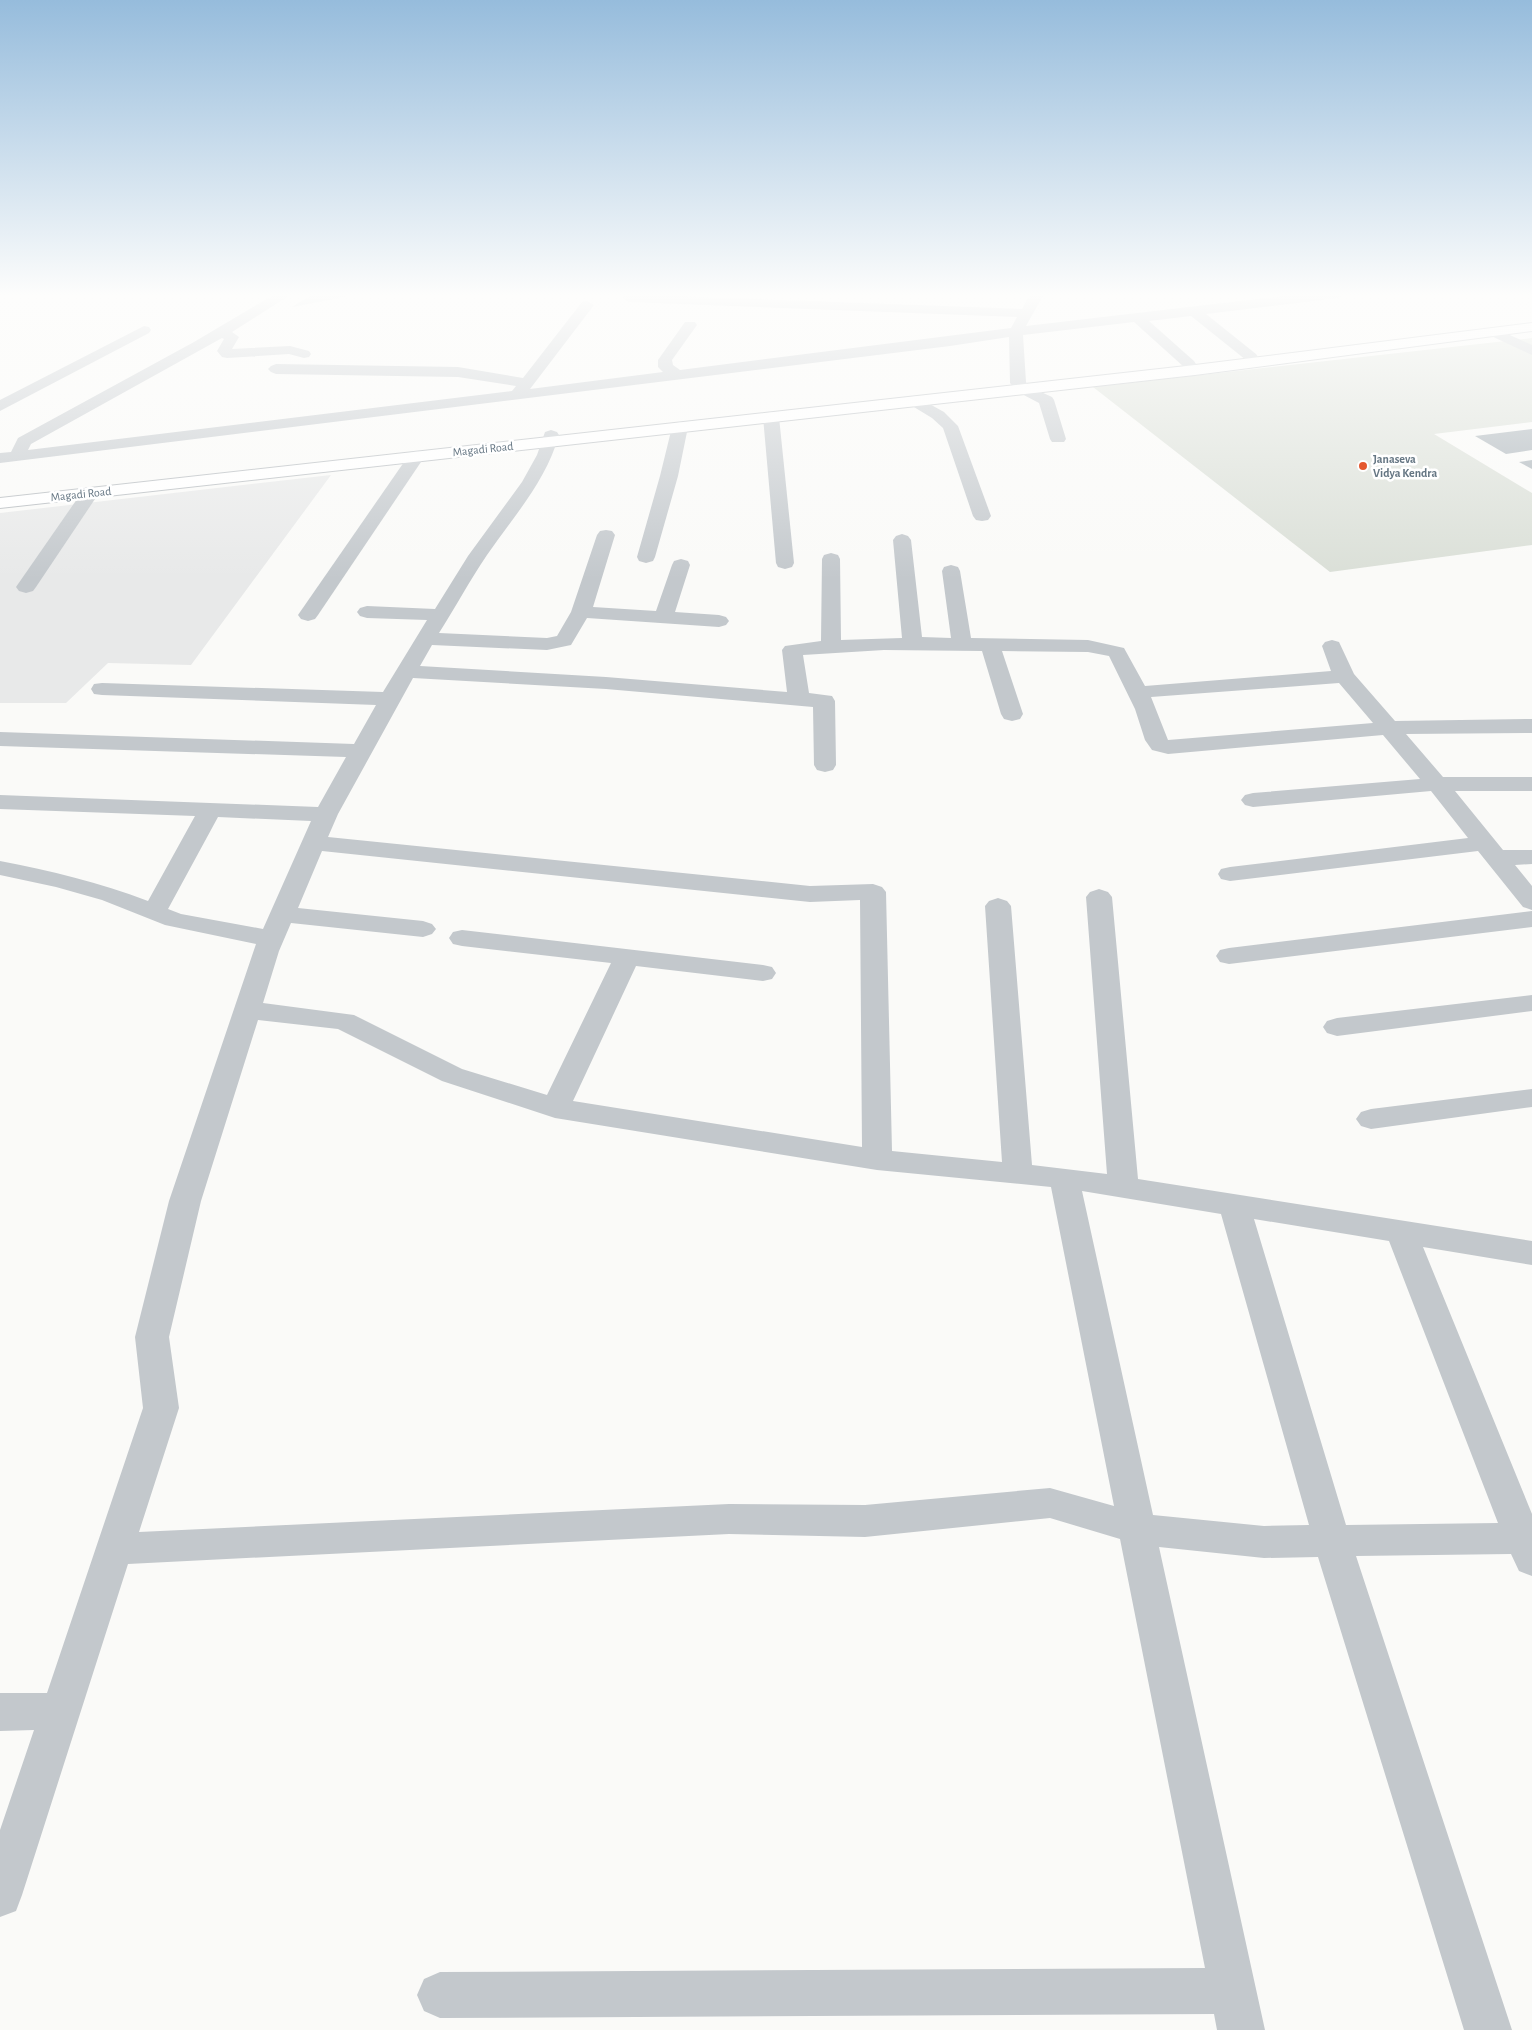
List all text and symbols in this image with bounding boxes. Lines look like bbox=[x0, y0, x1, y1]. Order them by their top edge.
street label: Magadi Road bbox=[452, 440, 514, 458]
place label: Janaseva Vidya Kendra bbox=[1373, 453, 1437, 480]
marker: Janaseva Vidya Kendra bbox=[1357, 460, 1369, 472]
street label: Magadi Road bbox=[50, 485, 112, 503]

